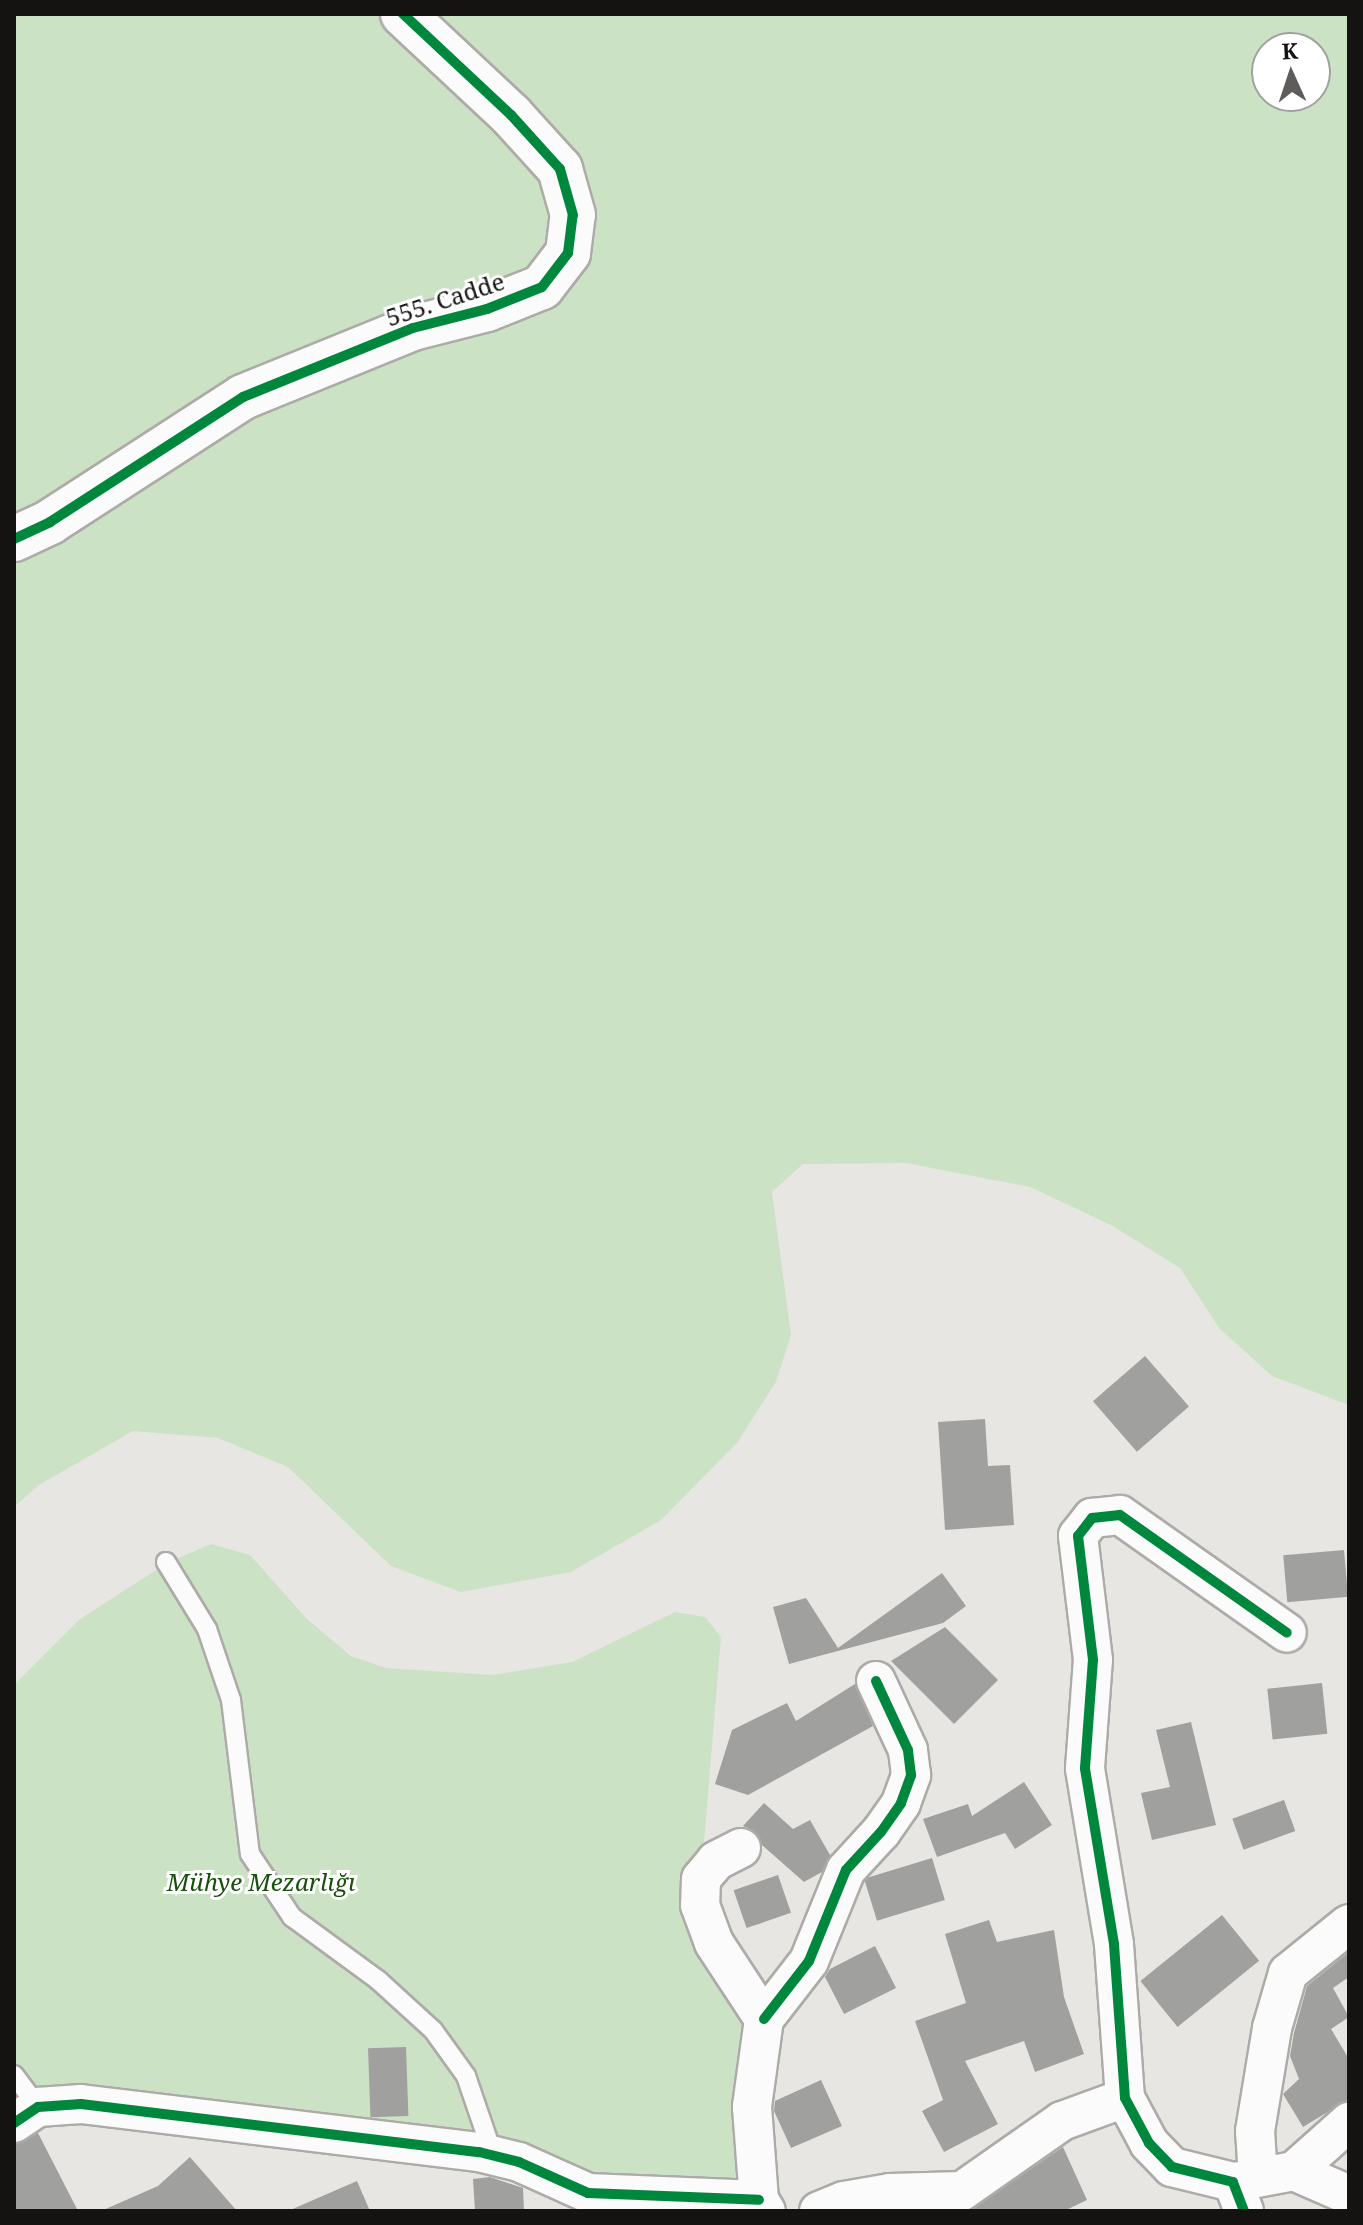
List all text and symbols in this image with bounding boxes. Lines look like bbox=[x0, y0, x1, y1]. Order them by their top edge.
north arrow bbox=[1251, 32, 1331, 112]
text: K bbox=[1281, 35, 1299, 65]
street label: 555. Cadde bbox=[382, 266, 508, 332]
park label: Mühye Mezarlığı bbox=[167, 1868, 355, 1896]

